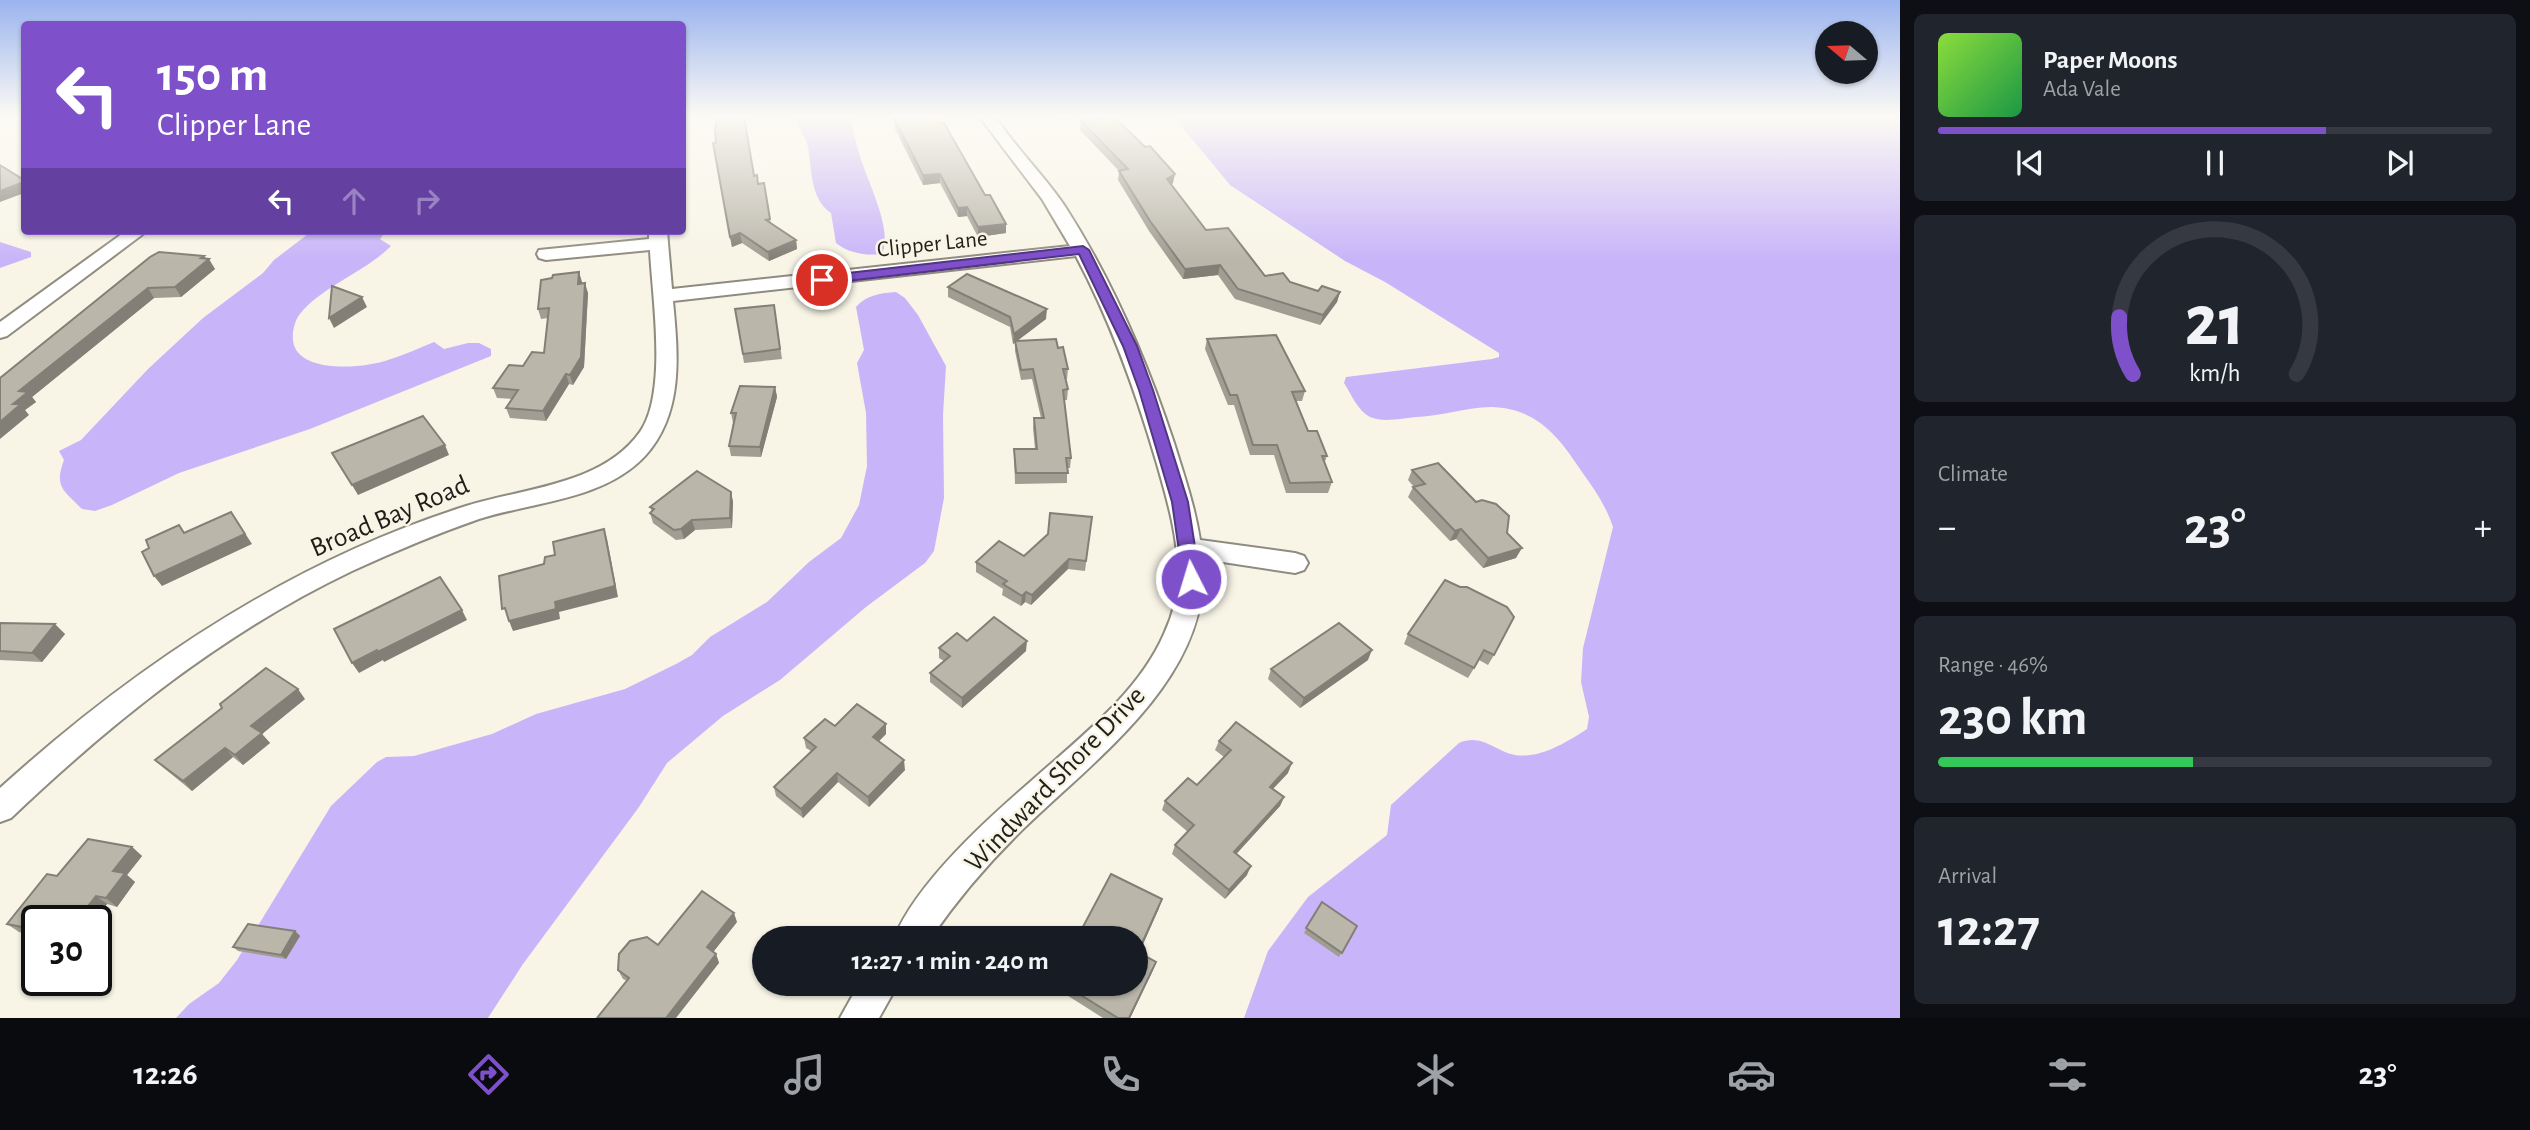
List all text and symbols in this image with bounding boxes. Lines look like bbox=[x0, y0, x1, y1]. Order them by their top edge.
north arrow bbox=[1815, 21, 1878, 84]
map controls bbox=[1815, 21, 1878, 84]
text: Paper Moons bbox=[2043, 47, 2178, 73]
icon: left bbox=[42, 49, 133, 140]
text: 150 m bbox=[157, 51, 268, 100]
text: Ada Vale bbox=[2043, 78, 2121, 101]
text: Clipper Lane bbox=[157, 109, 311, 141]
icon: previous bbox=[2011, 144, 2049, 182]
icon: pause bbox=[2196, 144, 2234, 182]
icon: next bbox=[2381, 144, 2419, 182]
icon: left bbox=[262, 182, 300, 220]
icon: ahead bbox=[335, 182, 373, 220]
icon: right bbox=[408, 182, 446, 220]
street label: Clipper Lane bbox=[876, 227, 989, 262]
pin bbox=[792, 250, 852, 310]
icon: arrive bbox=[803, 261, 841, 299]
text: 21 bbox=[2185, 287, 2245, 360]
text: km/h bbox=[2189, 361, 2241, 386]
text: Climate bbox=[1938, 463, 2008, 486]
street label: Broad Bay Road bbox=[306, 471, 473, 563]
text: 23° bbox=[2184, 501, 2246, 553]
text: − bbox=[1938, 509, 1956, 547]
text: + bbox=[2474, 509, 2492, 547]
position arrow bbox=[1154, 542, 1228, 616]
text: Range · 46% bbox=[1938, 654, 2048, 677]
street label: Windward Shore Drive bbox=[960, 681, 1151, 877]
text: 230 km bbox=[1938, 692, 2088, 744]
text: Arrival bbox=[1938, 865, 1997, 888]
text: 12:27 bbox=[1938, 903, 2040, 955]
speed limit sign: 30 bbox=[21, 905, 112, 996]
text: 12:27 · 1 min · 240 m bbox=[851, 948, 1049, 974]
icon: directions bbox=[464, 1050, 513, 1099]
icon: music bbox=[780, 1050, 829, 1099]
icon: phone bbox=[1096, 1050, 1145, 1099]
icon: climate bbox=[1411, 1050, 1460, 1099]
icon: car bbox=[1727, 1050, 1776, 1099]
icon: filters bbox=[2043, 1050, 2092, 1099]
text: 12:26 bbox=[133, 1058, 198, 1090]
text: 23° bbox=[2358, 1058, 2397, 1090]

